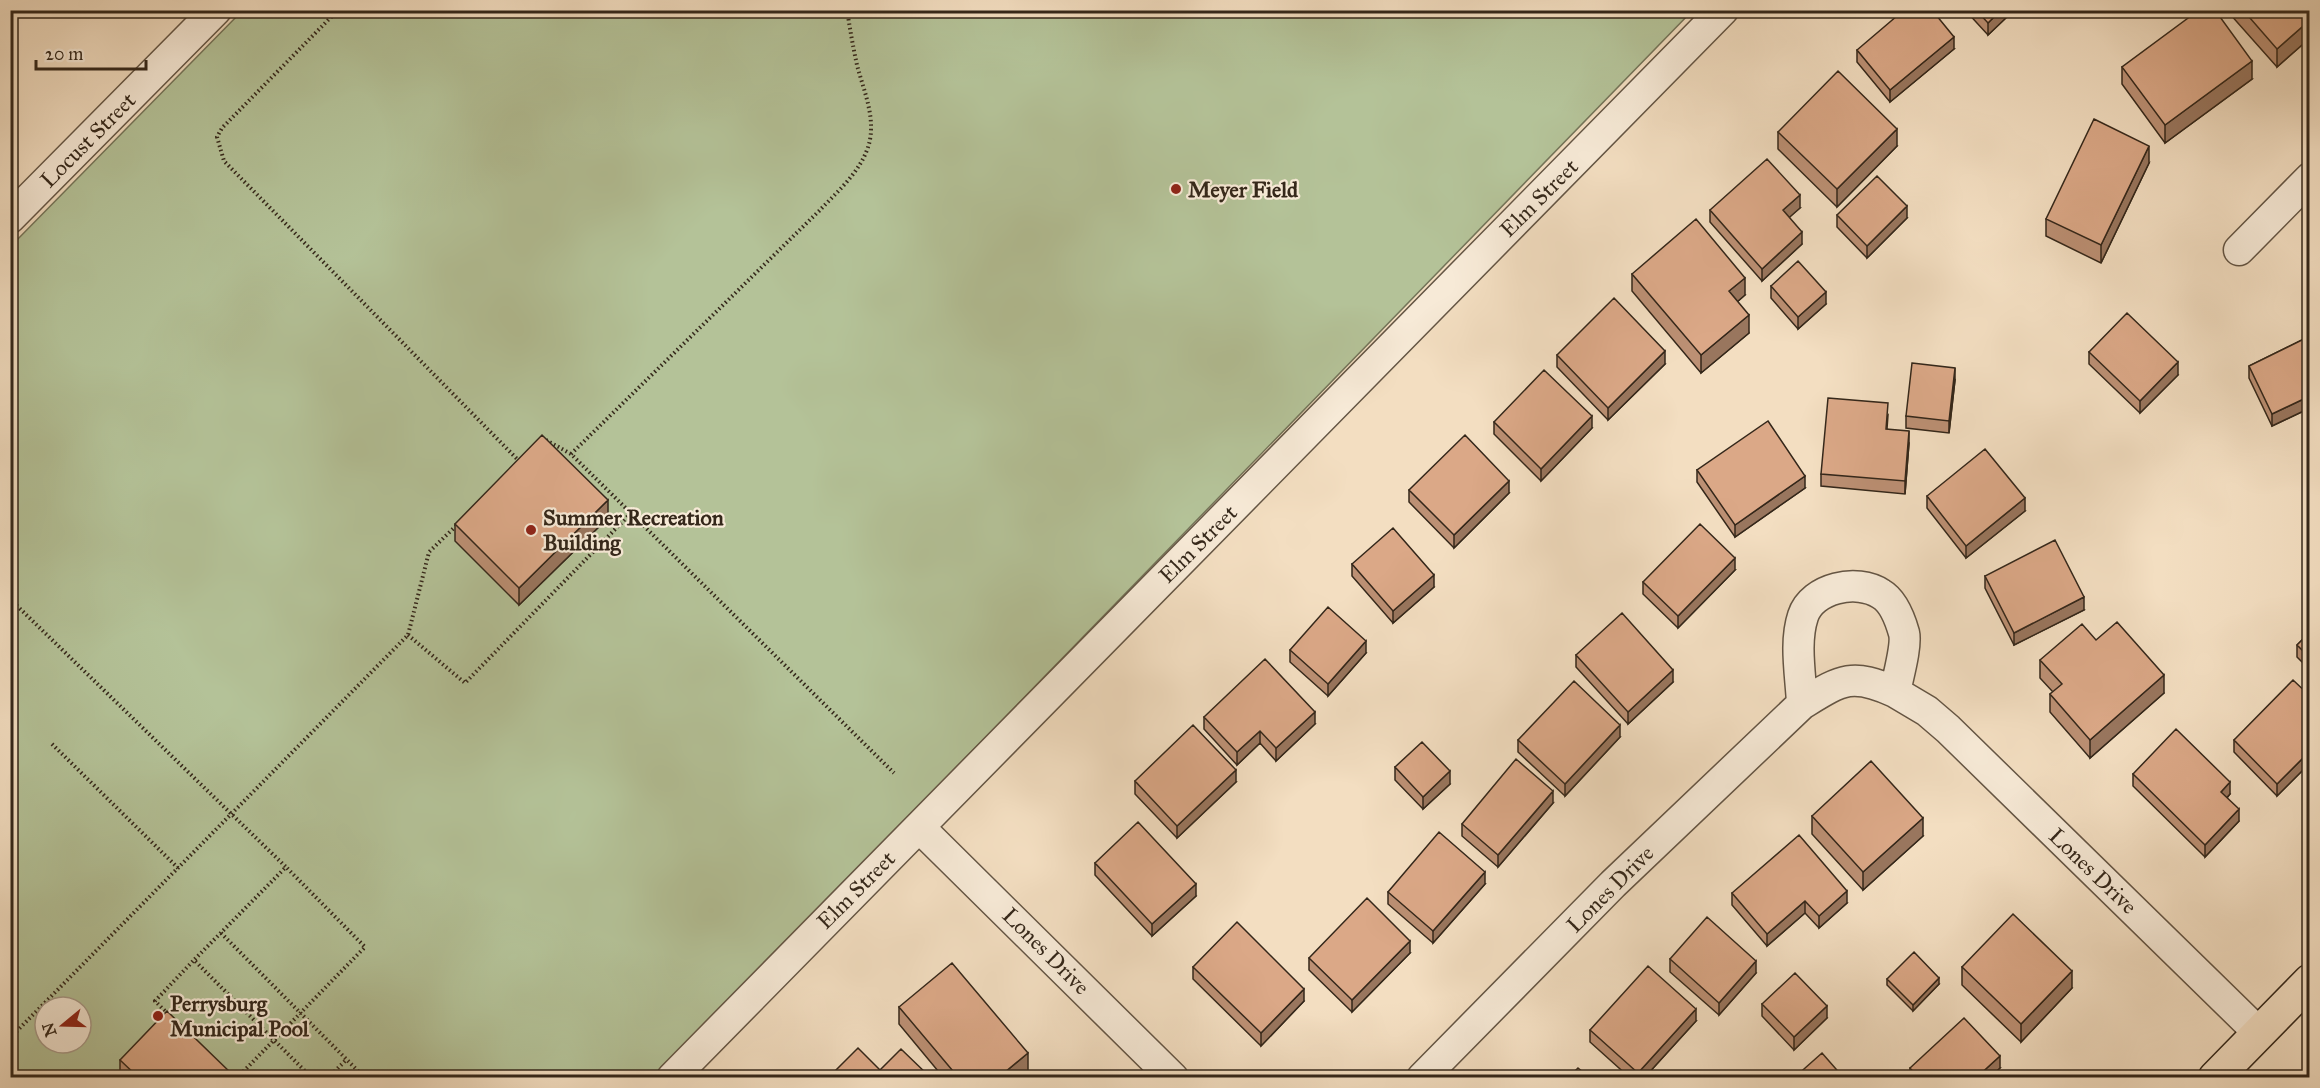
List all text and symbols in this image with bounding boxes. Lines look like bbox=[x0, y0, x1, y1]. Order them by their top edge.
scale bar bbox=[36, 33, 146, 71]
text: 20 m bbox=[45, 43, 83, 65]
street label: Locust Street bbox=[35, 87, 141, 193]
street label: Elm Street bbox=[1494, 153, 1584, 243]
place label: Meyer Field bbox=[1188, 176, 1299, 203]
marker: Meyer Field bbox=[1169, 182, 1183, 196]
street label: Elm Street bbox=[1153, 499, 1243, 589]
place label: Summer Recreation Building bbox=[543, 504, 724, 556]
marker: Summer Recreation Building bbox=[524, 523, 538, 537]
street label: Lones Drive bbox=[2043, 822, 2143, 920]
street label: Lones Drive bbox=[1561, 840, 1659, 938]
street label: Elm Street bbox=[811, 845, 901, 935]
street label: Lones Drive bbox=[997, 902, 1095, 1000]
place label: Perrysburg Municipal Pool bbox=[170, 990, 310, 1042]
north arrow bbox=[33, 995, 93, 1055]
marker: Perrysburg Municipal Pool bbox=[151, 1009, 165, 1023]
text: N bbox=[38, 1020, 60, 1039]

